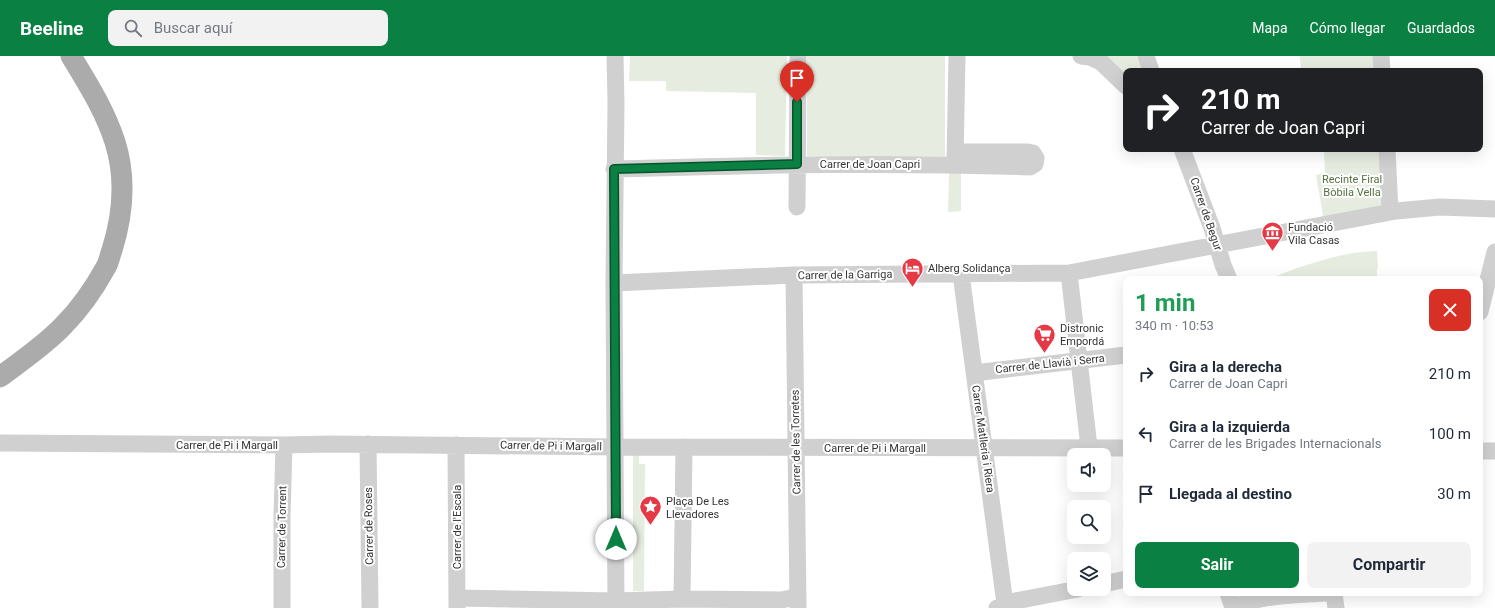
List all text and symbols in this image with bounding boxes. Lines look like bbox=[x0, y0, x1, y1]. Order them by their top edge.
search box bbox=[108, 10, 388, 46]
text: Beeline bbox=[20, 17, 84, 40]
icon: search bbox=[122, 17, 144, 39]
text: Buscar aquí bbox=[154, 19, 232, 37]
text: Mapa bbox=[1252, 20, 1288, 36]
text: Cómo llegar bbox=[1310, 20, 1385, 36]
text: Guardados bbox=[1407, 20, 1475, 36]
pin bbox=[780, 61, 814, 102]
icon: arrive bbox=[786, 67, 808, 89]
text: 210 m bbox=[1201, 83, 1280, 116]
icon: right bbox=[1135, 84, 1187, 136]
text: Carrer de Joan Capri bbox=[1201, 117, 1365, 138]
street label: Carrer de Joan Capri bbox=[820, 158, 920, 171]
park label: Recinte Firal Bòbila Vella bbox=[1322, 173, 1382, 199]
street label: Carrer de Begur bbox=[1187, 176, 1225, 252]
museum icon: Fundació Vila Casas bbox=[1259, 220, 1285, 253]
place label: Fundació Vila Casas bbox=[1288, 221, 1340, 247]
hotel icon: Alberg Solidança bbox=[900, 255, 926, 288]
place label: Alberg Solidança bbox=[928, 262, 1011, 275]
street label: Carrer de la Garriga bbox=[798, 268, 892, 282]
text: 1 min bbox=[1135, 289, 1195, 317]
button: close bbox=[1429, 289, 1471, 331]
text: 340 m · 10:53 bbox=[1135, 318, 1214, 333]
supermarket icon: Distronic Empordá bbox=[1031, 321, 1057, 354]
place label: Distronic Empordá bbox=[1060, 322, 1104, 348]
street label: Carrer de Llavià i Serra bbox=[995, 352, 1105, 376]
text: Gira a la derecha bbox=[1169, 358, 1282, 376]
icon: right bbox=[1135, 363, 1157, 385]
text: 210 m bbox=[1429, 365, 1471, 383]
text: Carrer de Joan Capri bbox=[1169, 376, 1288, 391]
street label: Carrer Matlleria i Riera bbox=[969, 384, 997, 494]
street label: Carrer de les Torretes bbox=[789, 389, 803, 495]
text: Gira a la izquierda bbox=[1169, 418, 1290, 436]
icon: left bbox=[1135, 423, 1157, 445]
text: 100 m bbox=[1429, 425, 1471, 443]
text: Carrer de les Brigades Internacionals bbox=[1169, 436, 1381, 451]
street label: Carrer de Pi i Margall bbox=[176, 439, 278, 452]
street label: Carrer de Pi i Margall bbox=[500, 439, 602, 453]
street label: Carrer de Pi i Margall bbox=[824, 442, 926, 455]
map controls bbox=[1067, 448, 1111, 596]
button: sound bbox=[1067, 448, 1111, 492]
icon: arrive bbox=[1135, 483, 1157, 505]
street label: Carrer de Torrent bbox=[275, 485, 289, 568]
street label: Carrer de l'Escala bbox=[451, 485, 464, 569]
text: Llegada al destino bbox=[1169, 485, 1292, 503]
text: 30 m bbox=[1437, 485, 1471, 503]
street label: Carrer de Roses bbox=[362, 487, 376, 565]
place icon: Plaça De Les Llevadores bbox=[638, 494, 664, 527]
place label: Plaça De Les Llevadores bbox=[666, 495, 730, 521]
button: search bbox=[1067, 500, 1111, 544]
position arrow bbox=[595, 518, 637, 560]
button: Salir bbox=[1135, 542, 1299, 588]
button: Compartir bbox=[1307, 542, 1471, 588]
button: layers bbox=[1067, 552, 1111, 596]

